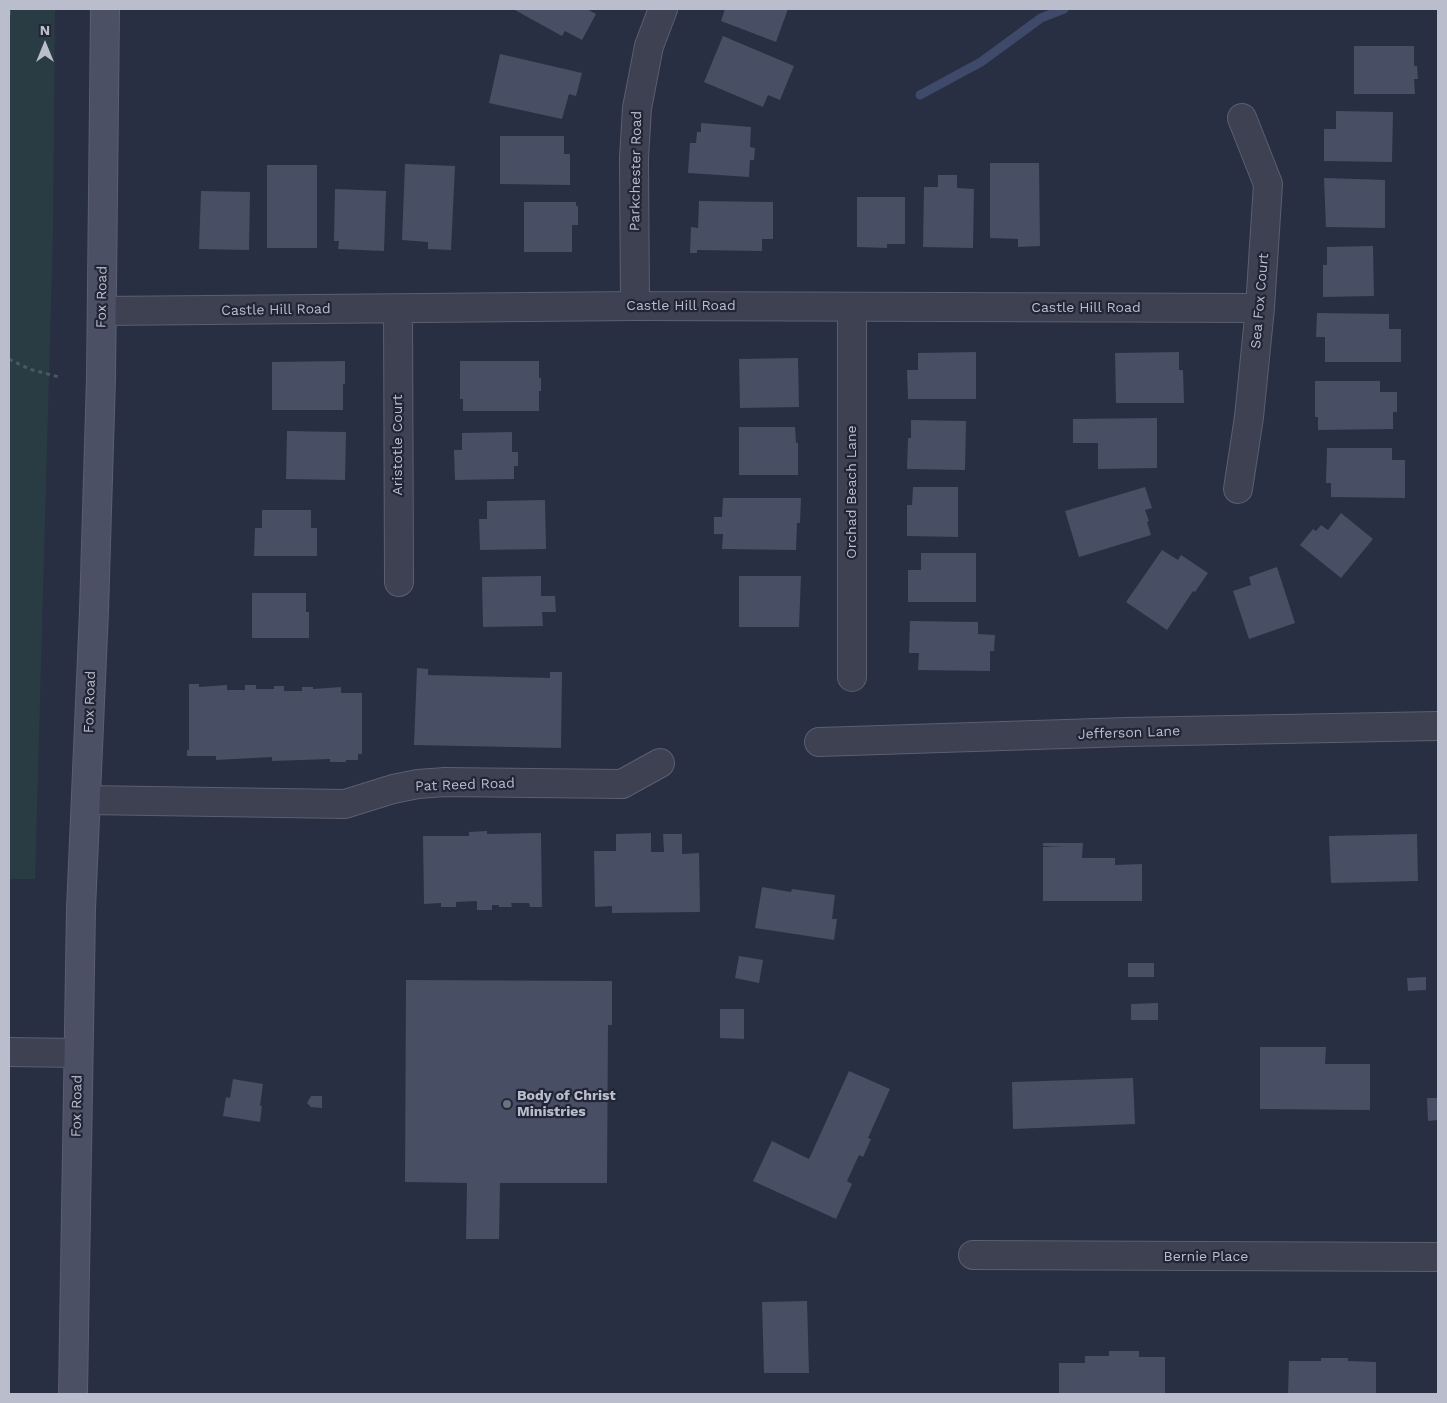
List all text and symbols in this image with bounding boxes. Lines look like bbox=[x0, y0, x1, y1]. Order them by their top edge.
north arrow bbox=[20, 20, 70, 70]
text: N bbox=[40, 22, 50, 38]
street label: Parkchester Road bbox=[627, 111, 645, 231]
street label: Sea Fox Court bbox=[1247, 253, 1273, 349]
street label: Fox Road bbox=[93, 266, 111, 328]
street label: Castle Hill Road bbox=[626, 298, 736, 314]
street label: Castle Hill Road bbox=[1031, 300, 1141, 316]
street label: Castle Hill Road bbox=[221, 301, 331, 319]
street label: Aristotle Court bbox=[390, 395, 406, 495]
street label: Orchad Beach Lane bbox=[844, 425, 860, 559]
street label: Fox Road bbox=[81, 671, 99, 733]
street label: Jefferson Lane bbox=[1078, 723, 1180, 743]
street label: Pat Reed Road bbox=[415, 775, 515, 795]
street label: Fox Road bbox=[68, 1075, 86, 1137]
place label: Body of Christ Ministries bbox=[517, 1088, 616, 1120]
marker: Body of Christ Ministries bbox=[501, 1098, 513, 1110]
street label: Bernie Place bbox=[1164, 1249, 1248, 1265]

